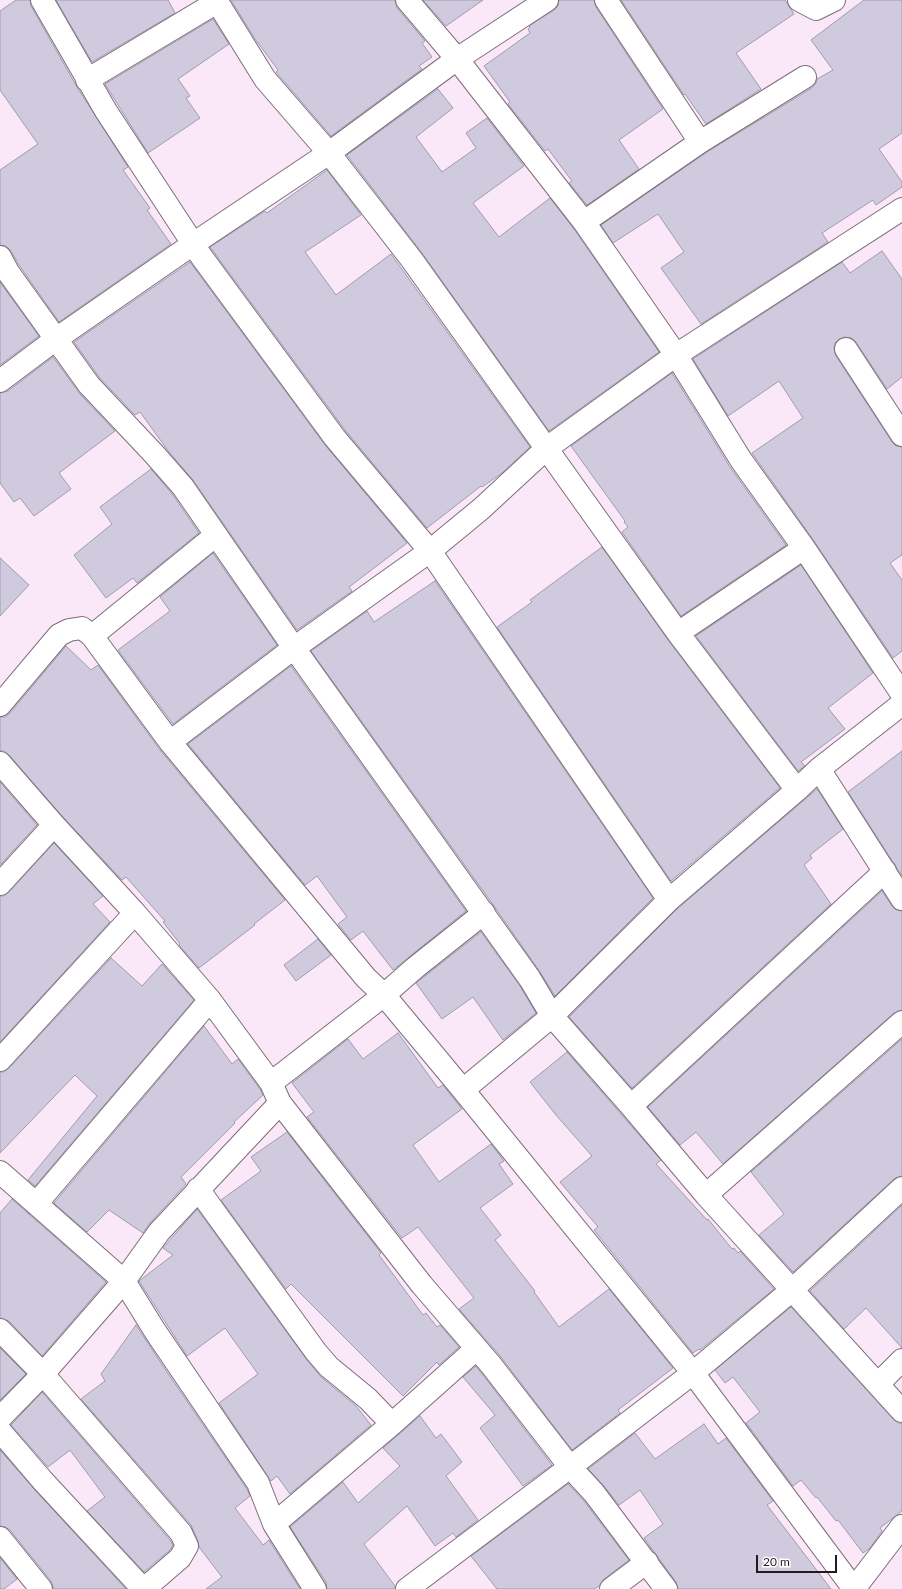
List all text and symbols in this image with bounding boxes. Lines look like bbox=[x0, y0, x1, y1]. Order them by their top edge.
scale bar bbox=[758, 1547, 839, 1573]
text: 20 m bbox=[763, 1554, 790, 1569]

